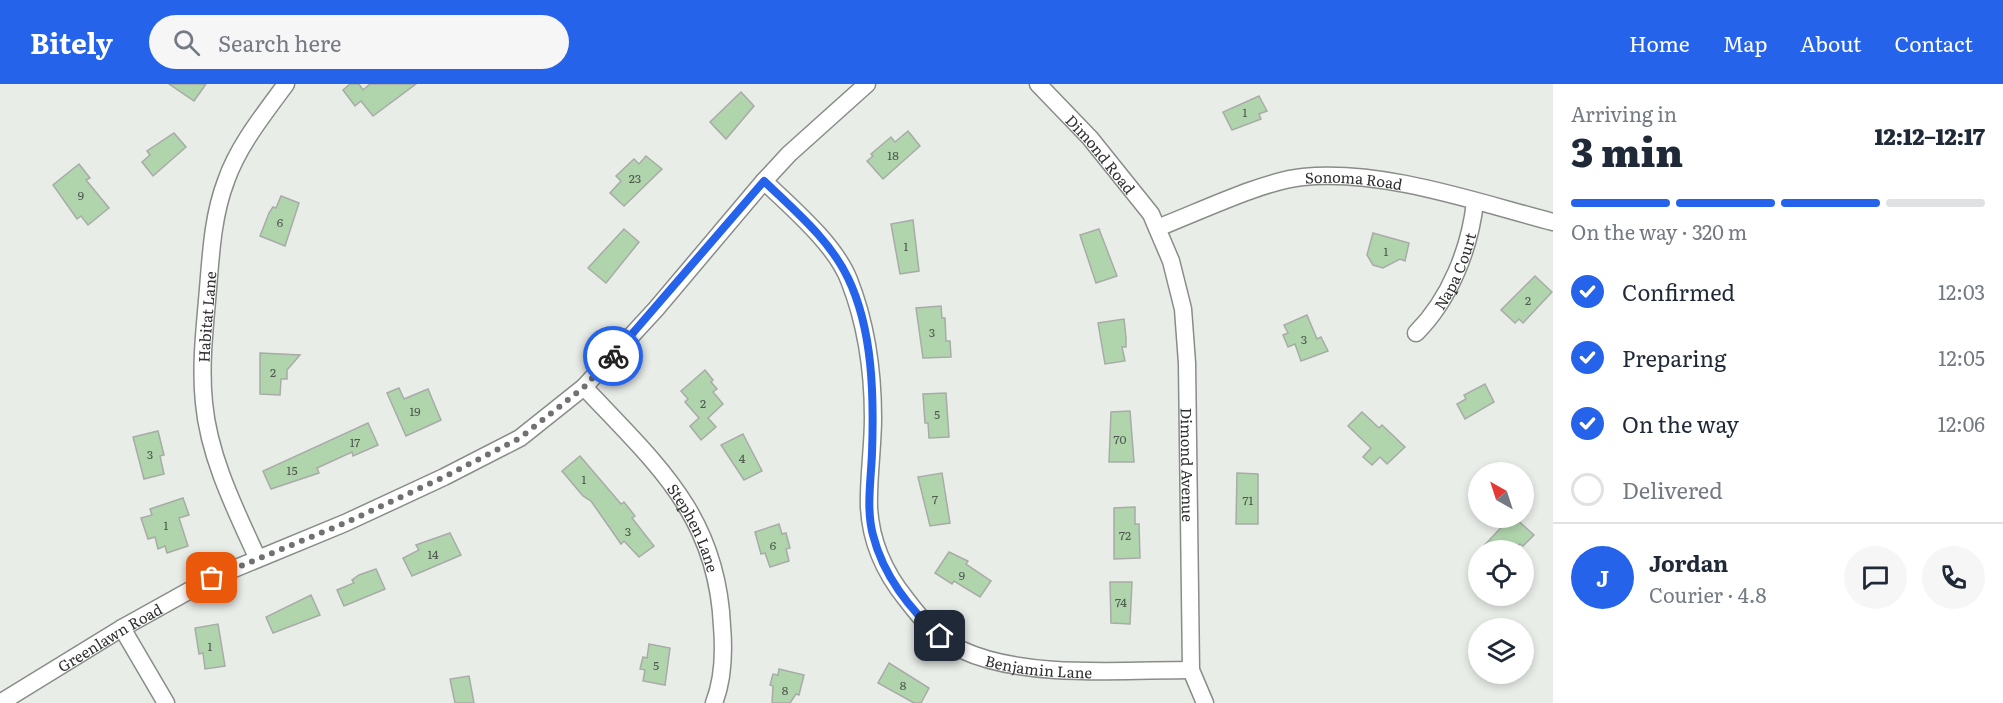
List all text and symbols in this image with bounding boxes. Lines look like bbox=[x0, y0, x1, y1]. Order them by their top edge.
search box bbox=[149, 15, 569, 69]
text: Bitely bbox=[30, 21, 113, 63]
icon: search bbox=[170, 26, 203, 59]
text: Search here bbox=[218, 26, 341, 59]
text: Home bbox=[1629, 27, 1690, 58]
text: Map bbox=[1723, 27, 1767, 58]
text: About bbox=[1800, 27, 1862, 58]
text: Contact bbox=[1895, 27, 1973, 58]
text: Arriving in bbox=[1571, 98, 1677, 128]
house number: 1 bbox=[1243, 103, 1248, 121]
street label: Dimond Road bbox=[1061, 108, 1142, 198]
text: 12:12–12:17 bbox=[1874, 119, 1985, 152]
text: 3 min bbox=[1571, 121, 1683, 179]
house number: 18 bbox=[887, 146, 899, 164]
street label: Sonoma Road bbox=[1304, 164, 1405, 195]
house number: 23 bbox=[629, 169, 641, 187]
house number: 9 bbox=[78, 186, 84, 204]
house number: 6 bbox=[277, 213, 284, 231]
text: On the way · 320 m bbox=[1571, 216, 1747, 246]
street label: Napa Court bbox=[1427, 230, 1481, 314]
house number: 1 bbox=[904, 237, 909, 255]
house number: 1 bbox=[1384, 242, 1389, 260]
street label: Habitat Lane bbox=[191, 270, 221, 363]
icon: check bbox=[1571, 275, 1604, 308]
text: Confirmed bbox=[1622, 275, 1735, 308]
text: 12:03 bbox=[1938, 276, 1985, 306]
house number: 2 bbox=[1525, 291, 1531, 309]
house number: 3 bbox=[929, 323, 935, 341]
courier bbox=[583, 326, 643, 386]
house number: 3 bbox=[1301, 330, 1307, 348]
icon: bike bbox=[597, 340, 630, 373]
icon: check bbox=[1571, 341, 1604, 374]
text: Preparing bbox=[1622, 341, 1726, 374]
text: 12:05 bbox=[1938, 342, 1985, 372]
house number: 2 bbox=[270, 363, 276, 381]
house number: 2 bbox=[700, 394, 706, 412]
house number: 19 bbox=[409, 402, 421, 420]
house number: 5 bbox=[934, 405, 940, 423]
icon: check bbox=[1571, 407, 1604, 440]
text: On the way bbox=[1622, 407, 1739, 440]
street label: Dimond Avenue bbox=[1176, 408, 1201, 522]
text: 12:06 bbox=[1938, 408, 1985, 438]
house number: 70 bbox=[1113, 430, 1127, 448]
house number: 17 bbox=[350, 433, 360, 451]
house number: 3 bbox=[147, 445, 153, 463]
house number: 4 bbox=[739, 449, 746, 467]
house number: 15 bbox=[287, 461, 297, 479]
north arrow bbox=[1468, 462, 1534, 528]
map controls bbox=[1468, 462, 1534, 684]
house number: 1 bbox=[582, 470, 587, 488]
text: Delivered bbox=[1622, 473, 1723, 506]
street label: Stephen Lane bbox=[663, 478, 725, 575]
house number: 7 bbox=[932, 490, 938, 508]
house number: 71 bbox=[1243, 491, 1254, 509]
house number: 1 bbox=[164, 516, 169, 534]
house number: 3 bbox=[625, 522, 631, 540]
house number: 72 bbox=[1119, 526, 1131, 544]
house number: 6 bbox=[770, 536, 777, 554]
button: locate bbox=[1468, 540, 1534, 606]
house number: 14 bbox=[427, 545, 439, 563]
text: Jordan bbox=[1649, 546, 1728, 579]
button: chat bbox=[1844, 546, 1907, 609]
button: phone bbox=[1922, 546, 1985, 609]
pin bbox=[186, 552, 237, 603]
icon: bag bbox=[195, 561, 228, 594]
text: J bbox=[1596, 561, 1609, 594]
house number: 9 bbox=[959, 566, 965, 584]
text: Courier · 4.8 bbox=[1649, 579, 1766, 609]
house number: 74 bbox=[1115, 593, 1127, 611]
street label: Greenlawn Road bbox=[53, 597, 166, 677]
pin bbox=[914, 610, 965, 661]
button: layers bbox=[1468, 618, 1534, 684]
icon: home bbox=[923, 619, 956, 652]
house number: 1 bbox=[208, 637, 213, 655]
street label: Benjamin Lane bbox=[983, 648, 1093, 683]
house number: 5 bbox=[653, 656, 659, 674]
house number: 8 bbox=[900, 676, 907, 694]
house number: 8 bbox=[782, 681, 789, 699]

